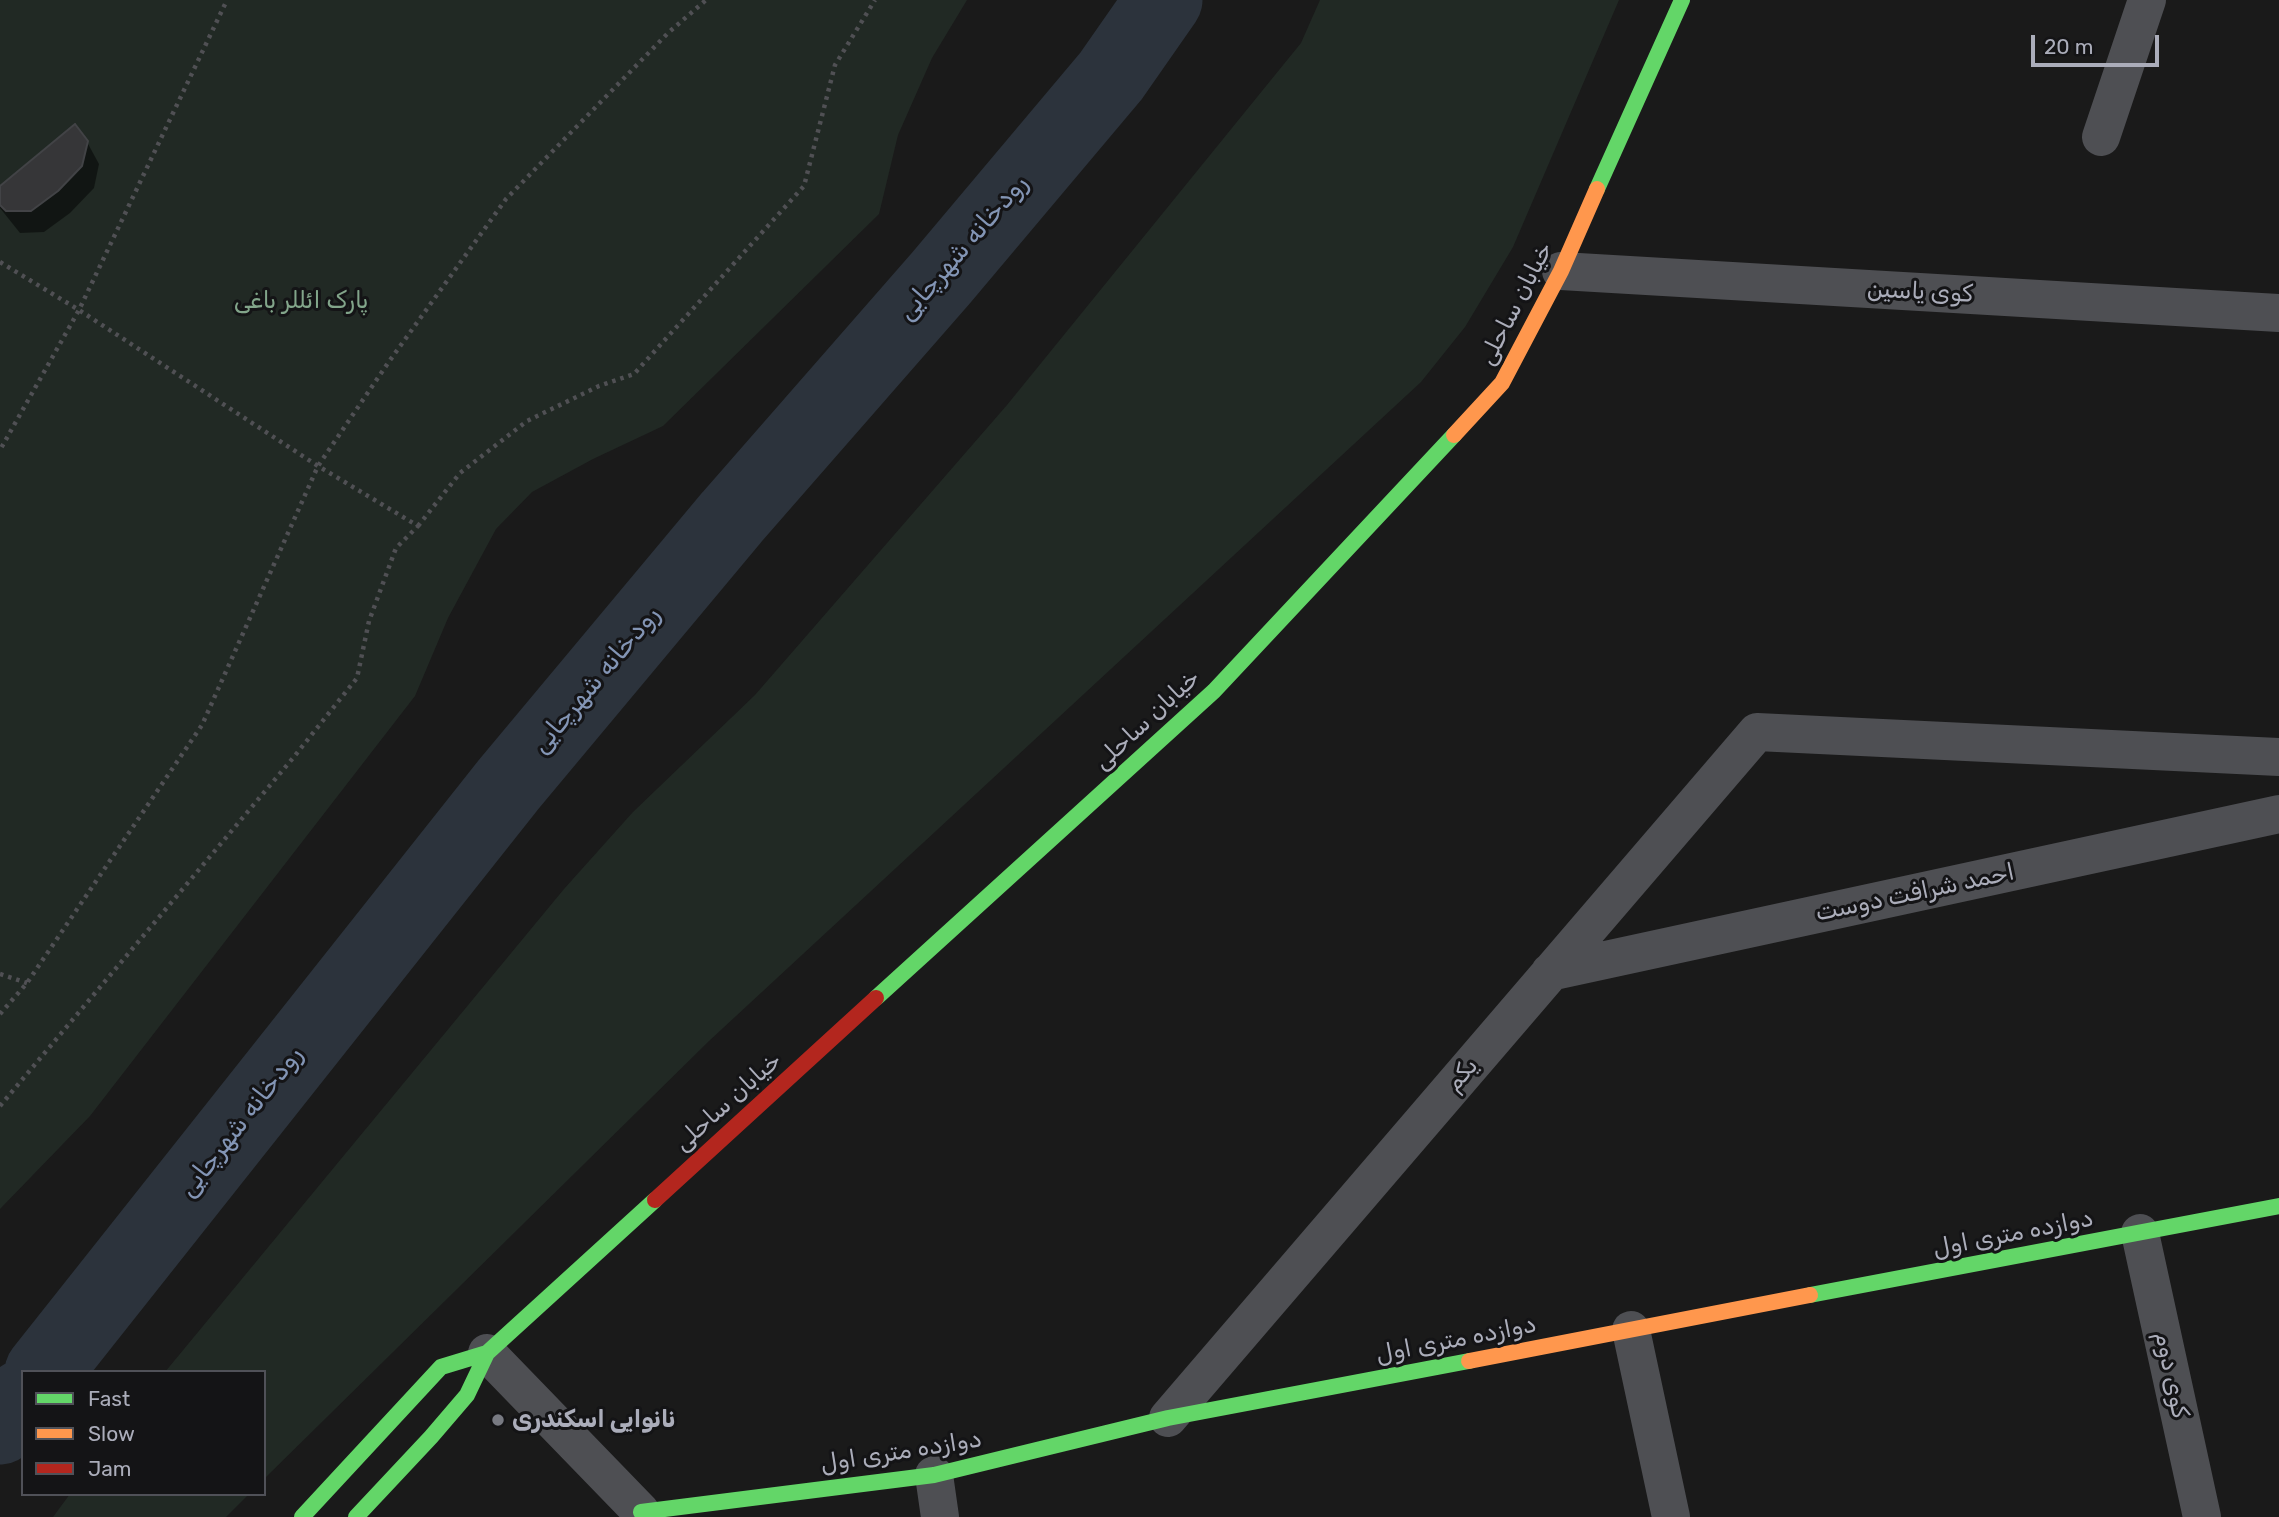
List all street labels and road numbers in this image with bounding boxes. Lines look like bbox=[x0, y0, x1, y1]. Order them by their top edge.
street label: خیابان ساحلی bbox=[1473, 238, 1559, 370]
street label: کوی یاسین bbox=[1866, 275, 1974, 309]
street label: خیابان ساحلی bbox=[1088, 664, 1206, 776]
street label: احمد شرافت دوست bbox=[1813, 858, 2017, 928]
street label: خیابان ساحلی bbox=[668, 1046, 788, 1158]
street label: یکم bbox=[1440, 1052, 1484, 1098]
street label: دوازده متری اول bbox=[1930, 1204, 2096, 1264]
street label: دوازده متری اول bbox=[1373, 1310, 1539, 1370]
street label: کوی دوم bbox=[2148, 1329, 2194, 1421]
street label: دوازده متری اول bbox=[818, 1425, 984, 1479]

